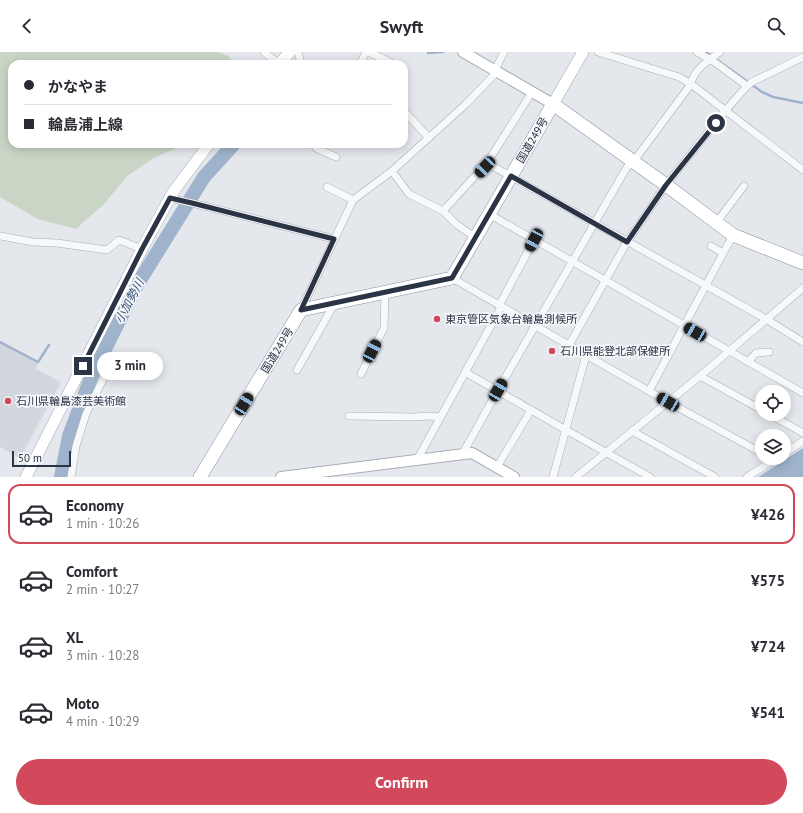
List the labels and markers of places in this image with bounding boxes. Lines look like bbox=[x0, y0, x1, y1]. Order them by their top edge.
place label: 東京管区気象台輪島測候所 bbox=[445, 312, 578, 326]
marker: 東京管区気象台輪島測候所 bbox=[432, 314, 442, 324]
place label: 石川県能登北部保健所 bbox=[560, 344, 671, 358]
marker: 石川県能登北部保健所 bbox=[547, 346, 557, 356]
place label: 石川県輪島漆芸美術館 bbox=[16, 394, 126, 408]
marker: 石川県輪島漆芸美術館 bbox=[3, 396, 13, 406]

